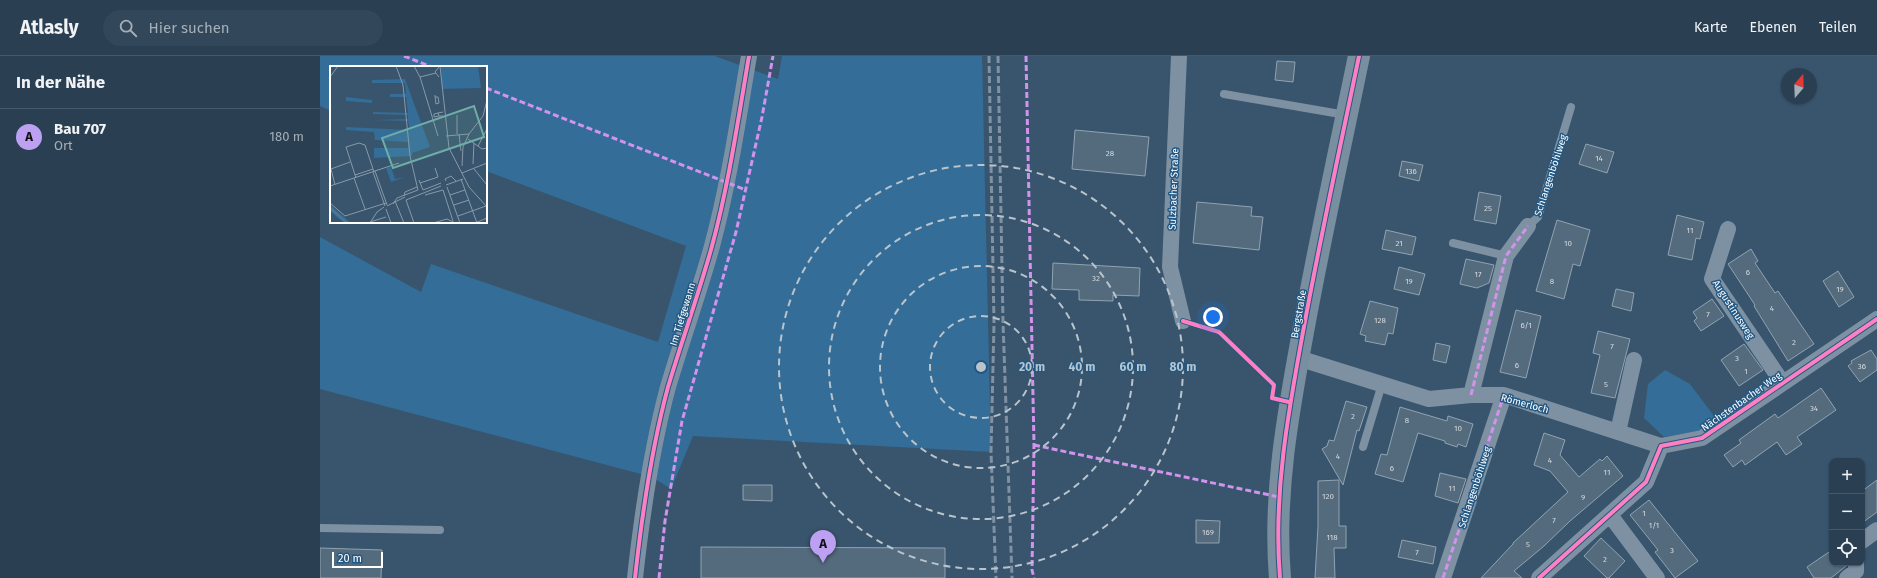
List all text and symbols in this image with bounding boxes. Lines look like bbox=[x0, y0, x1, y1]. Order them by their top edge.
search box bbox=[103, 10, 383, 46]
text: Atlasly bbox=[20, 16, 79, 39]
icon: search bbox=[117, 17, 139, 39]
text: Hier suchen bbox=[149, 19, 230, 37]
text: Karte bbox=[1694, 19, 1728, 36]
text: Ebenen bbox=[1750, 19, 1797, 36]
text: Teilen bbox=[1819, 19, 1857, 36]
inset map bbox=[330, 66, 487, 223]
north arrow bbox=[1781, 68, 1817, 104]
text: In der Nähe bbox=[16, 72, 105, 93]
text: Bau 707 bbox=[54, 120, 106, 138]
text: A bbox=[25, 129, 33, 144]
text: 180 m bbox=[269, 129, 304, 144]
street label: Schlangenböhlweg bbox=[1532, 132, 1570, 218]
text: Ort bbox=[54, 138, 73, 153]
street label: Sulzbacher Straße bbox=[1167, 148, 1181, 230]
house number: 28 bbox=[1106, 149, 1115, 158]
house number: 14 bbox=[1595, 154, 1604, 163]
house number: 136 bbox=[1405, 167, 1417, 176]
house number: 25 bbox=[1484, 204, 1492, 213]
house number: 11 bbox=[1687, 226, 1693, 235]
house number: 21 bbox=[1395, 239, 1403, 248]
house number: 10 bbox=[1564, 239, 1572, 248]
house number: 6 bbox=[1746, 268, 1750, 277]
house number: 17 bbox=[1474, 270, 1482, 279]
house number: 32 bbox=[1092, 274, 1100, 283]
house number: 19 bbox=[1405, 277, 1413, 286]
house number: 8 bbox=[1550, 277, 1555, 286]
street label: Augustinusweg bbox=[1710, 278, 1757, 342]
street label: Im Tiefgewann bbox=[668, 281, 698, 347]
house number: 19 bbox=[1836, 285, 1844, 294]
street label: Bergstraße bbox=[1289, 289, 1309, 339]
house number: 4 bbox=[1770, 304, 1775, 313]
your location bbox=[1203, 307, 1223, 327]
house number: 7 bbox=[1706, 310, 1710, 319]
house number: 128 bbox=[1374, 316, 1387, 325]
house number: 6/1 bbox=[1520, 321, 1532, 330]
house number: 2 bbox=[1792, 338, 1796, 347]
house number: 7 bbox=[1610, 342, 1614, 351]
house number: 3 bbox=[1735, 354, 1739, 363]
centre of rings bbox=[974, 360, 988, 374]
text: 20 m bbox=[1019, 360, 1045, 374]
text: 40 m bbox=[1069, 360, 1095, 374]
text: 60 m bbox=[1120, 360, 1146, 374]
text: 80 m bbox=[1170, 360, 1196, 374]
house number: 6 bbox=[1515, 361, 1519, 370]
house number: 36 bbox=[1858, 362, 1866, 371]
house number: 1 bbox=[1744, 367, 1748, 376]
street label: Nächstenbacher Weg bbox=[1699, 369, 1785, 434]
house number: 5 bbox=[1604, 380, 1608, 389]
street label: Römerloch bbox=[1500, 392, 1550, 416]
house number: 34 bbox=[1810, 404, 1819, 413]
house number: 2 bbox=[1351, 412, 1355, 421]
house number: 8 bbox=[1405, 416, 1410, 425]
house number: 10 bbox=[1454, 424, 1462, 433]
street label: Schlangenböhlweg bbox=[1456, 444, 1494, 530]
house number: 4 bbox=[1336, 452, 1341, 461]
house number: 4 bbox=[1548, 456, 1553, 465]
map controls bbox=[1829, 458, 1865, 566]
button: + bbox=[1829, 458, 1865, 494]
house number: 6 bbox=[1390, 464, 1394, 473]
house number: 11 bbox=[1604, 468, 1610, 477]
house number: 11 bbox=[1449, 484, 1455, 493]
house number: 120 bbox=[1322, 492, 1334, 501]
house number: 9 bbox=[1581, 493, 1585, 502]
button: − bbox=[1829, 494, 1865, 530]
house number: 1 bbox=[1642, 509, 1646, 518]
house number: 7 bbox=[1552, 516, 1556, 525]
house number: 1/1 bbox=[1649, 521, 1659, 530]
house number: 169 bbox=[1202, 528, 1214, 537]
pin: A bbox=[810, 530, 836, 563]
button: locate bbox=[1829, 530, 1865, 566]
house number: 118 bbox=[1326, 533, 1338, 542]
house number: 5 bbox=[1526, 540, 1530, 549]
house number: 3 bbox=[1670, 546, 1674, 555]
house number: 7 bbox=[1415, 548, 1419, 557]
scale bar bbox=[332, 550, 383, 569]
text: 20 m bbox=[338, 552, 362, 565]
house number: 2 bbox=[1603, 555, 1607, 564]

